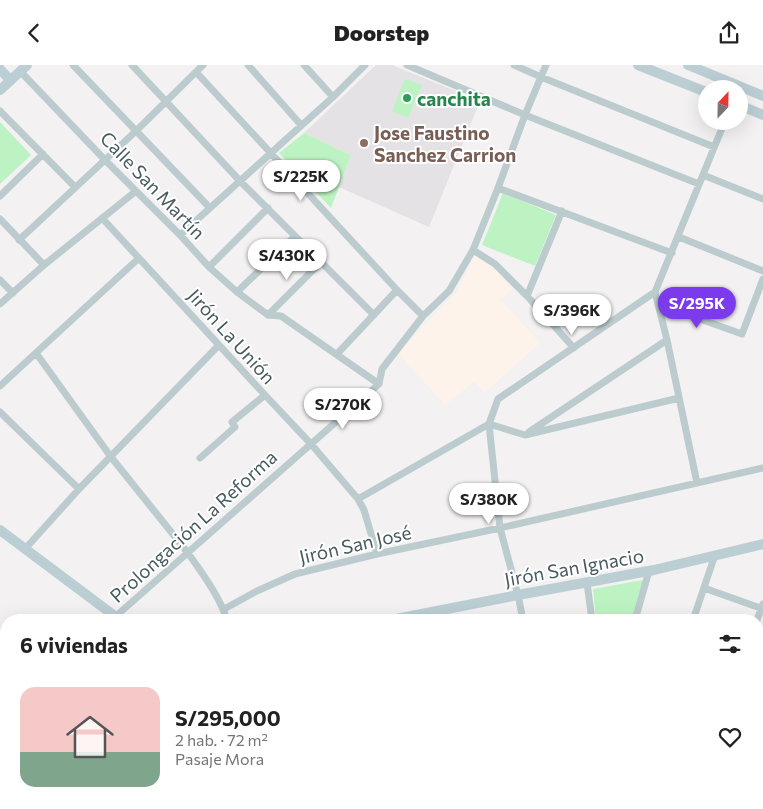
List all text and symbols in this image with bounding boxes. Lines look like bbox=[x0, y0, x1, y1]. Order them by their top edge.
icon: back bbox=[20, 19, 48, 47]
text: Doorstep bbox=[334, 19, 429, 46]
icon: share bbox=[715, 19, 743, 47]
north arrow bbox=[698, 80, 748, 130]
map controls bbox=[698, 80, 748, 130]
place label: canchita bbox=[417, 87, 491, 110]
marker: canchita bbox=[401, 92, 413, 104]
place label: Jose Faustino Sanchez Carrion bbox=[374, 121, 516, 166]
street label: Calle San Martín bbox=[96, 126, 210, 244]
marker: Jose Faustino Sanchez Carrion bbox=[358, 137, 370, 149]
pin: S/225K bbox=[260, 159, 342, 202]
text: S/225K bbox=[273, 166, 329, 185]
pin: S/430K bbox=[246, 239, 328, 281]
text: S/430K bbox=[259, 245, 315, 264]
street label: Jirón La Unión bbox=[183, 284, 281, 388]
pin: S/295K bbox=[656, 287, 738, 329]
pin: S/396K bbox=[531, 293, 613, 336]
text: S/295K bbox=[669, 293, 725, 312]
text: S/396K bbox=[543, 300, 601, 319]
pin: S/270K bbox=[302, 387, 384, 430]
text: S/270K bbox=[315, 394, 371, 413]
street label: Prolongación La Reforma bbox=[105, 445, 281, 607]
pin: S/380K bbox=[448, 483, 530, 525]
text: S/380K bbox=[460, 489, 518, 508]
street label: Jirón San José bbox=[297, 520, 413, 568]
street label: Jirón San Ignacio bbox=[502, 543, 646, 591]
icon: filters bbox=[716, 630, 744, 658]
text: 6 viviendas bbox=[20, 632, 128, 657]
text: S/295,000 bbox=[175, 705, 281, 730]
icon: home bbox=[60, 707, 120, 767]
icon: heart bbox=[716, 723, 744, 751]
text: 2 hab. · 72 m² bbox=[175, 730, 268, 749]
text: Pasaje Mora bbox=[175, 749, 264, 768]

